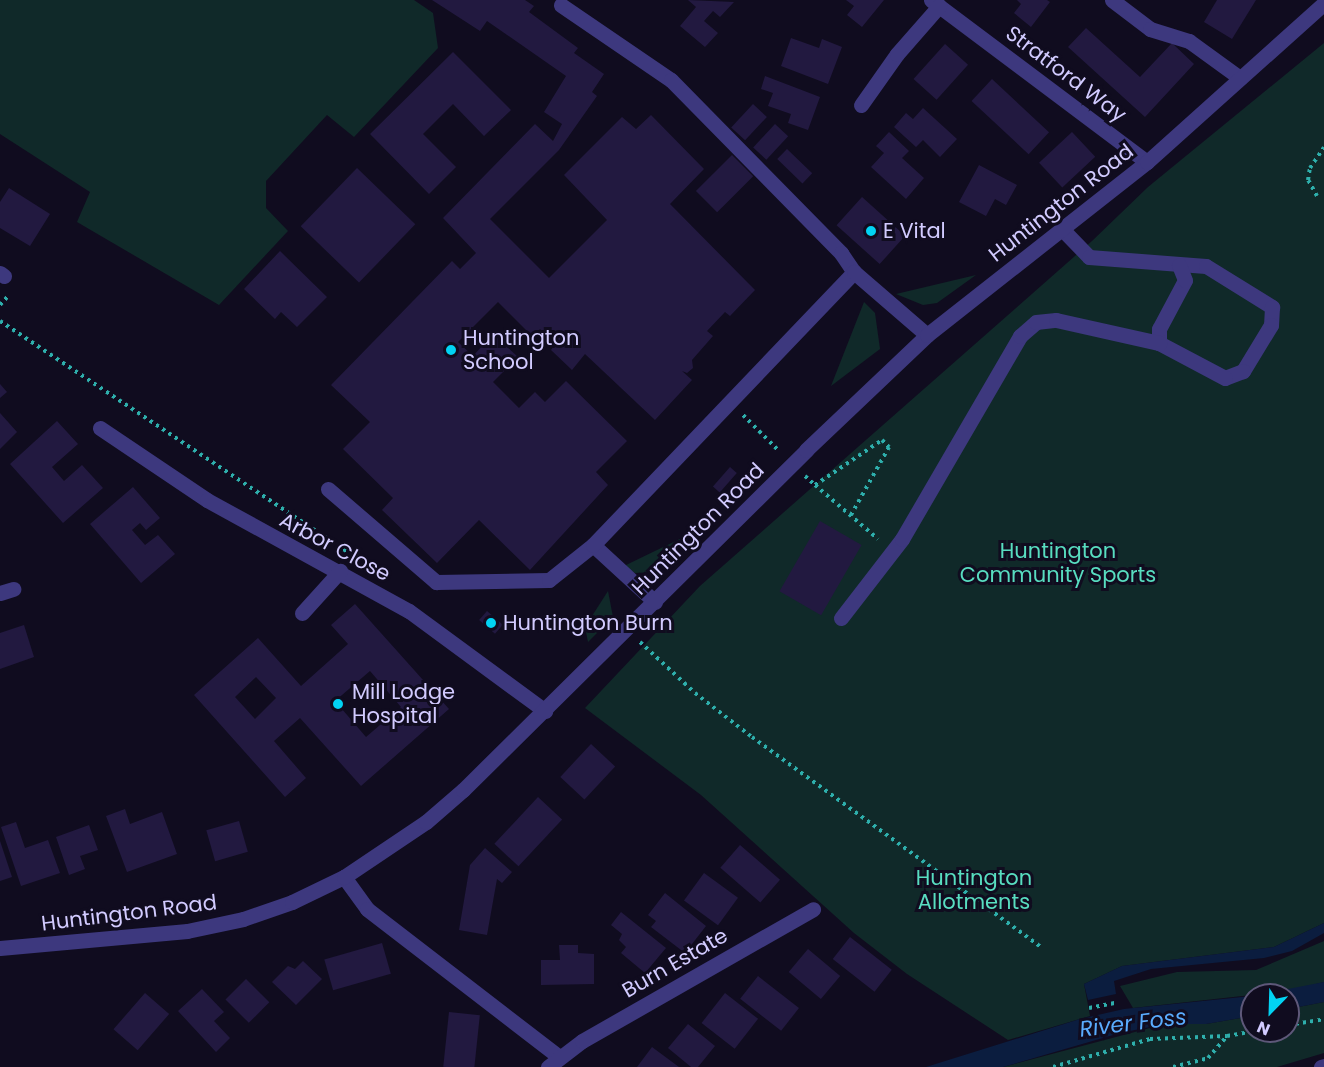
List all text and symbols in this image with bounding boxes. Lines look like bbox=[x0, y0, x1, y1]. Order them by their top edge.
street label: Stratford Way bbox=[1001, 21, 1131, 127]
street label: Huntington Road bbox=[984, 139, 1138, 267]
place label: E Vital bbox=[883, 218, 946, 244]
marker: E Vital bbox=[864, 224, 878, 238]
place label: Huntington School bbox=[463, 325, 579, 375]
marker: Huntington School bbox=[444, 343, 458, 357]
street label: Huntington Road bbox=[627, 458, 769, 600]
street label: Arbor Close bbox=[275, 507, 395, 587]
park label: Huntington Community Sports bbox=[960, 538, 1156, 588]
place label: Huntington Burn bbox=[503, 610, 673, 636]
marker: Huntington Burn bbox=[484, 616, 498, 630]
place label: Mill Lodge Hospital bbox=[352, 679, 455, 729]
marker: Mill Lodge Hospital bbox=[329, 695, 347, 713]
park label: Huntington Allotments bbox=[916, 865, 1032, 915]
street label: Huntington Road bbox=[40, 890, 218, 936]
street label: Burn Estate bbox=[618, 923, 732, 1003]
north arrow bbox=[1240, 983, 1300, 1043]
water label: River Foss bbox=[1078, 1003, 1188, 1043]
text: N bbox=[1254, 1015, 1274, 1041]

